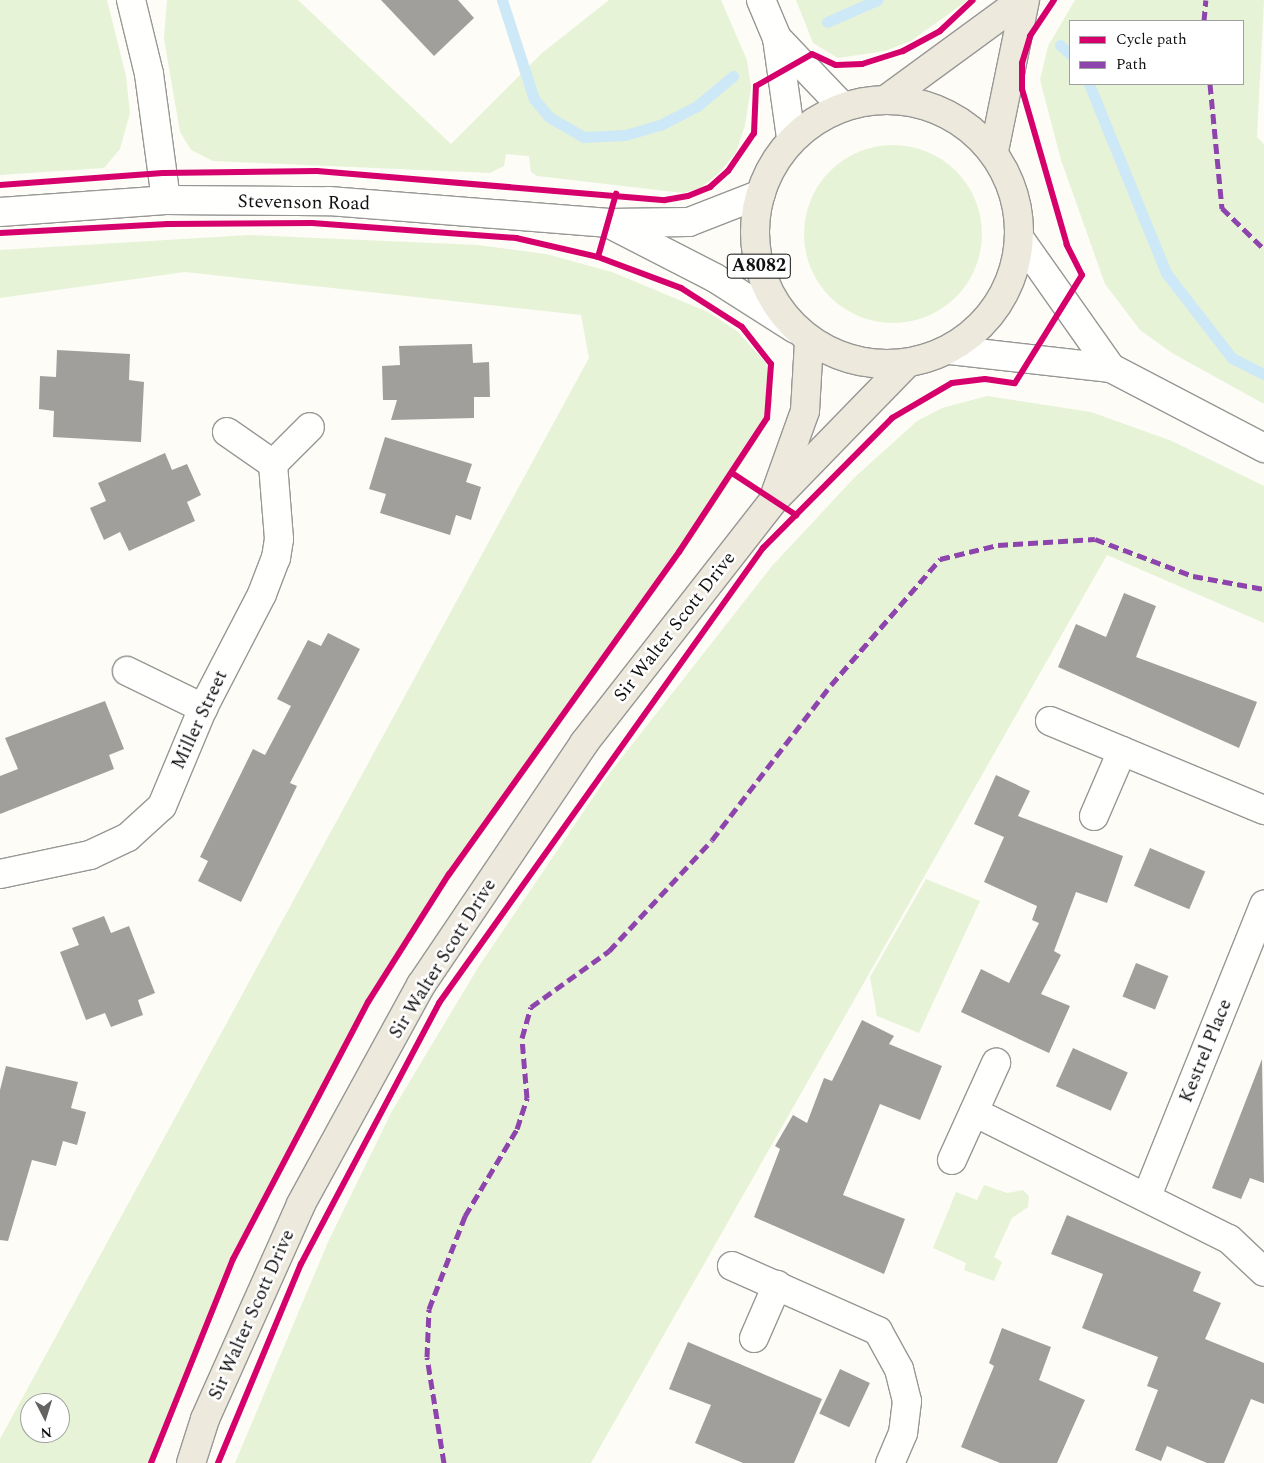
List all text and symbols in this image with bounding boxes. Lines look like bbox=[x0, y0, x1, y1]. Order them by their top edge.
legend bbox=[1069, 20, 1244, 85]
text: Cycle path bbox=[1116, 28, 1187, 51]
text: Path bbox=[1116, 53, 1147, 76]
street label: Stevenson Road bbox=[237, 190, 371, 216]
road number: A8082 bbox=[726, 250, 792, 282]
street label: Sir Walter Scott Drive bbox=[609, 547, 741, 707]
street label: Miller Street bbox=[167, 667, 233, 773]
street label: Sir Walter Scott Drive bbox=[385, 875, 501, 1043]
street label: Kestrel Place bbox=[1175, 996, 1237, 1106]
street label: Sir Walter Scott Drive bbox=[204, 1226, 300, 1404]
north arrow bbox=[20, 1393, 70, 1443]
text: N bbox=[40, 1421, 53, 1443]

